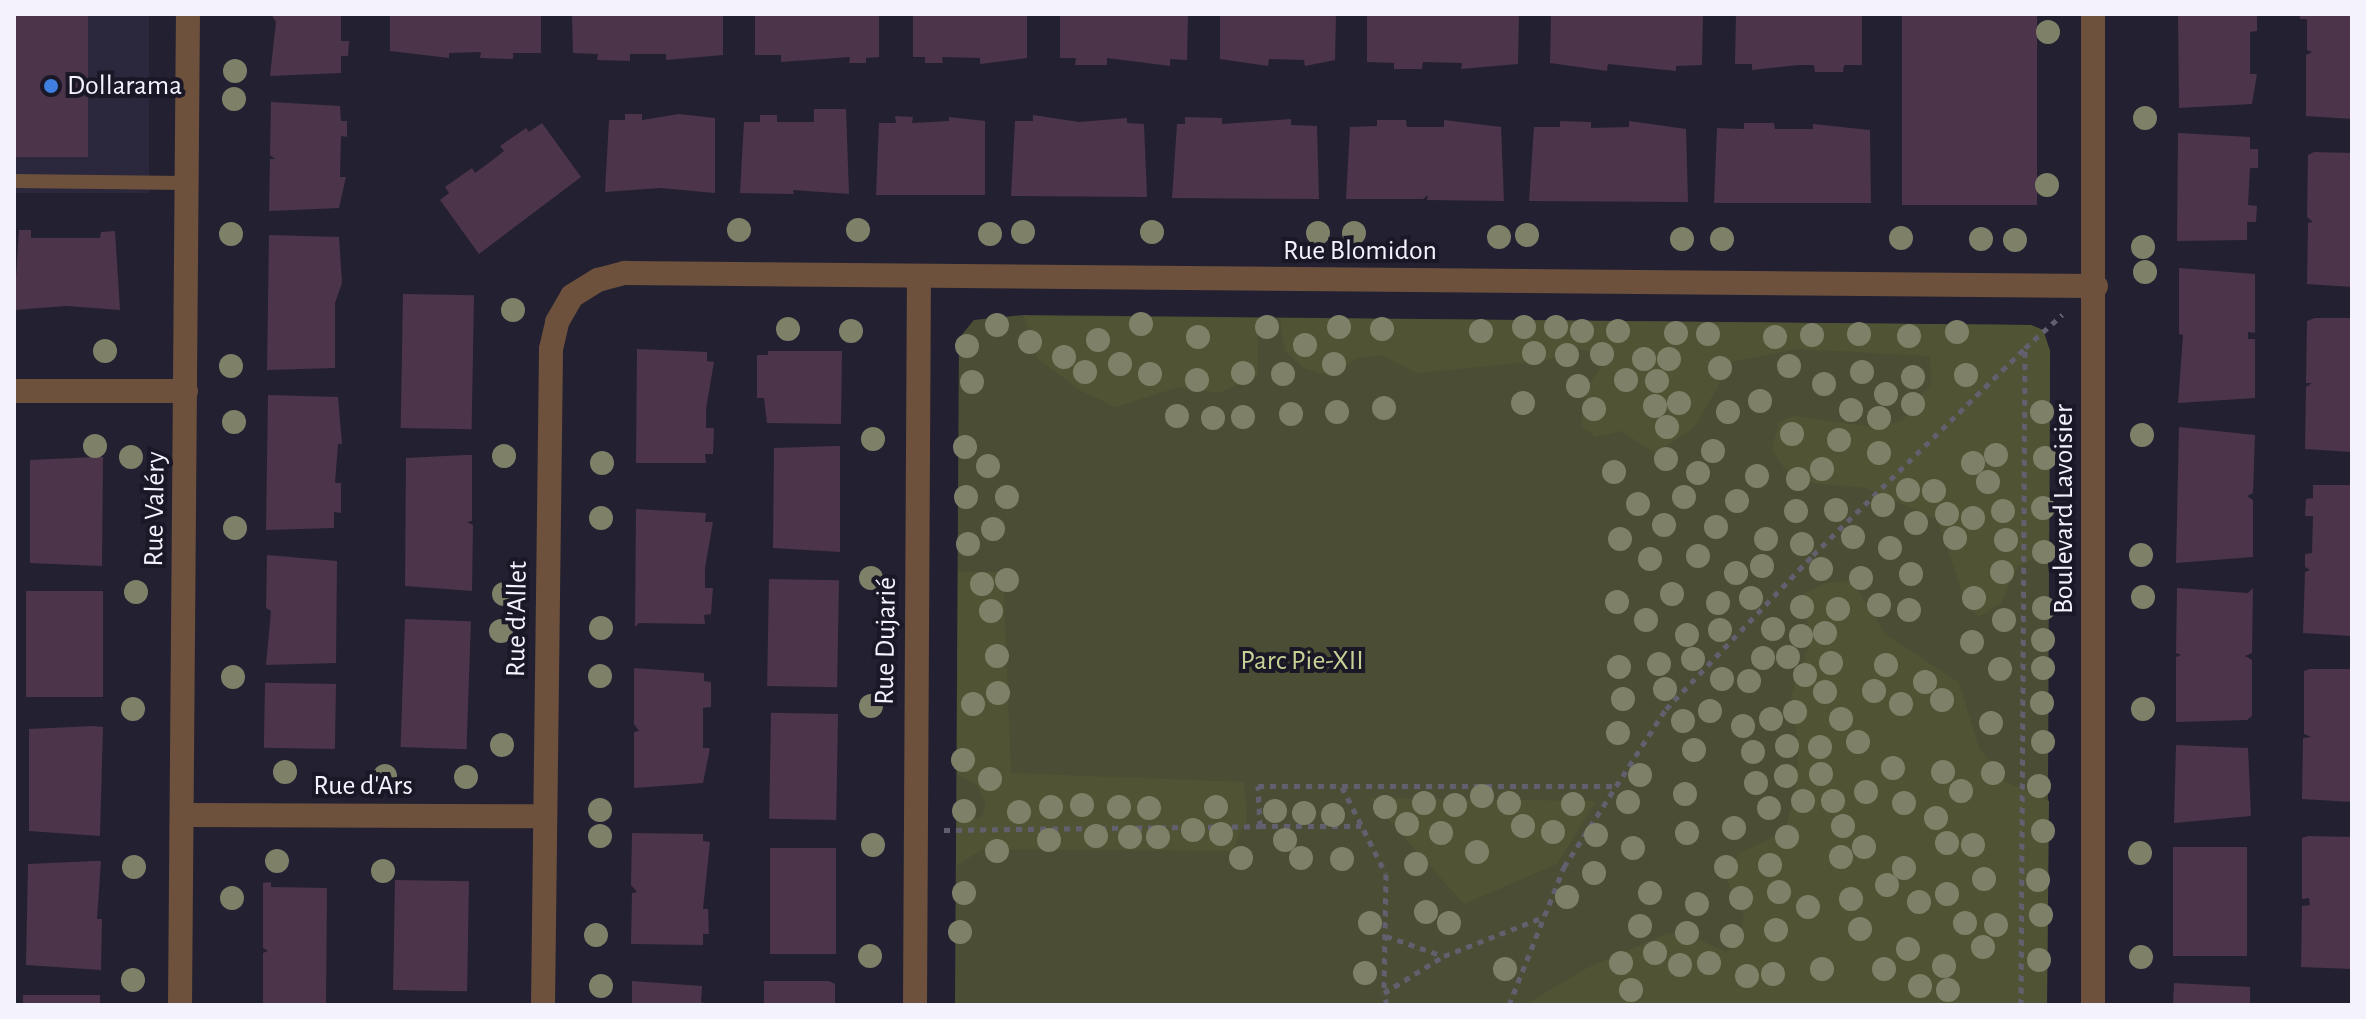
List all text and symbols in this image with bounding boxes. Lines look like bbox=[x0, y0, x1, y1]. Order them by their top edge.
place label: Dollarama bbox=[67, 69, 182, 103]
marker: Dollarama bbox=[42, 77, 60, 95]
street label: Rue Blomidon bbox=[1283, 234, 1437, 268]
street label: Boulevard Lavoisier bbox=[2047, 404, 2081, 614]
street label: Rue Valéry bbox=[137, 451, 173, 567]
street label: Rue d'Allet bbox=[499, 561, 535, 677]
street label: Rue Dujarié bbox=[868, 577, 904, 705]
park label: Parc Pie-XII bbox=[1240, 644, 1364, 678]
street label: Rue d'Ars bbox=[313, 769, 413, 803]

